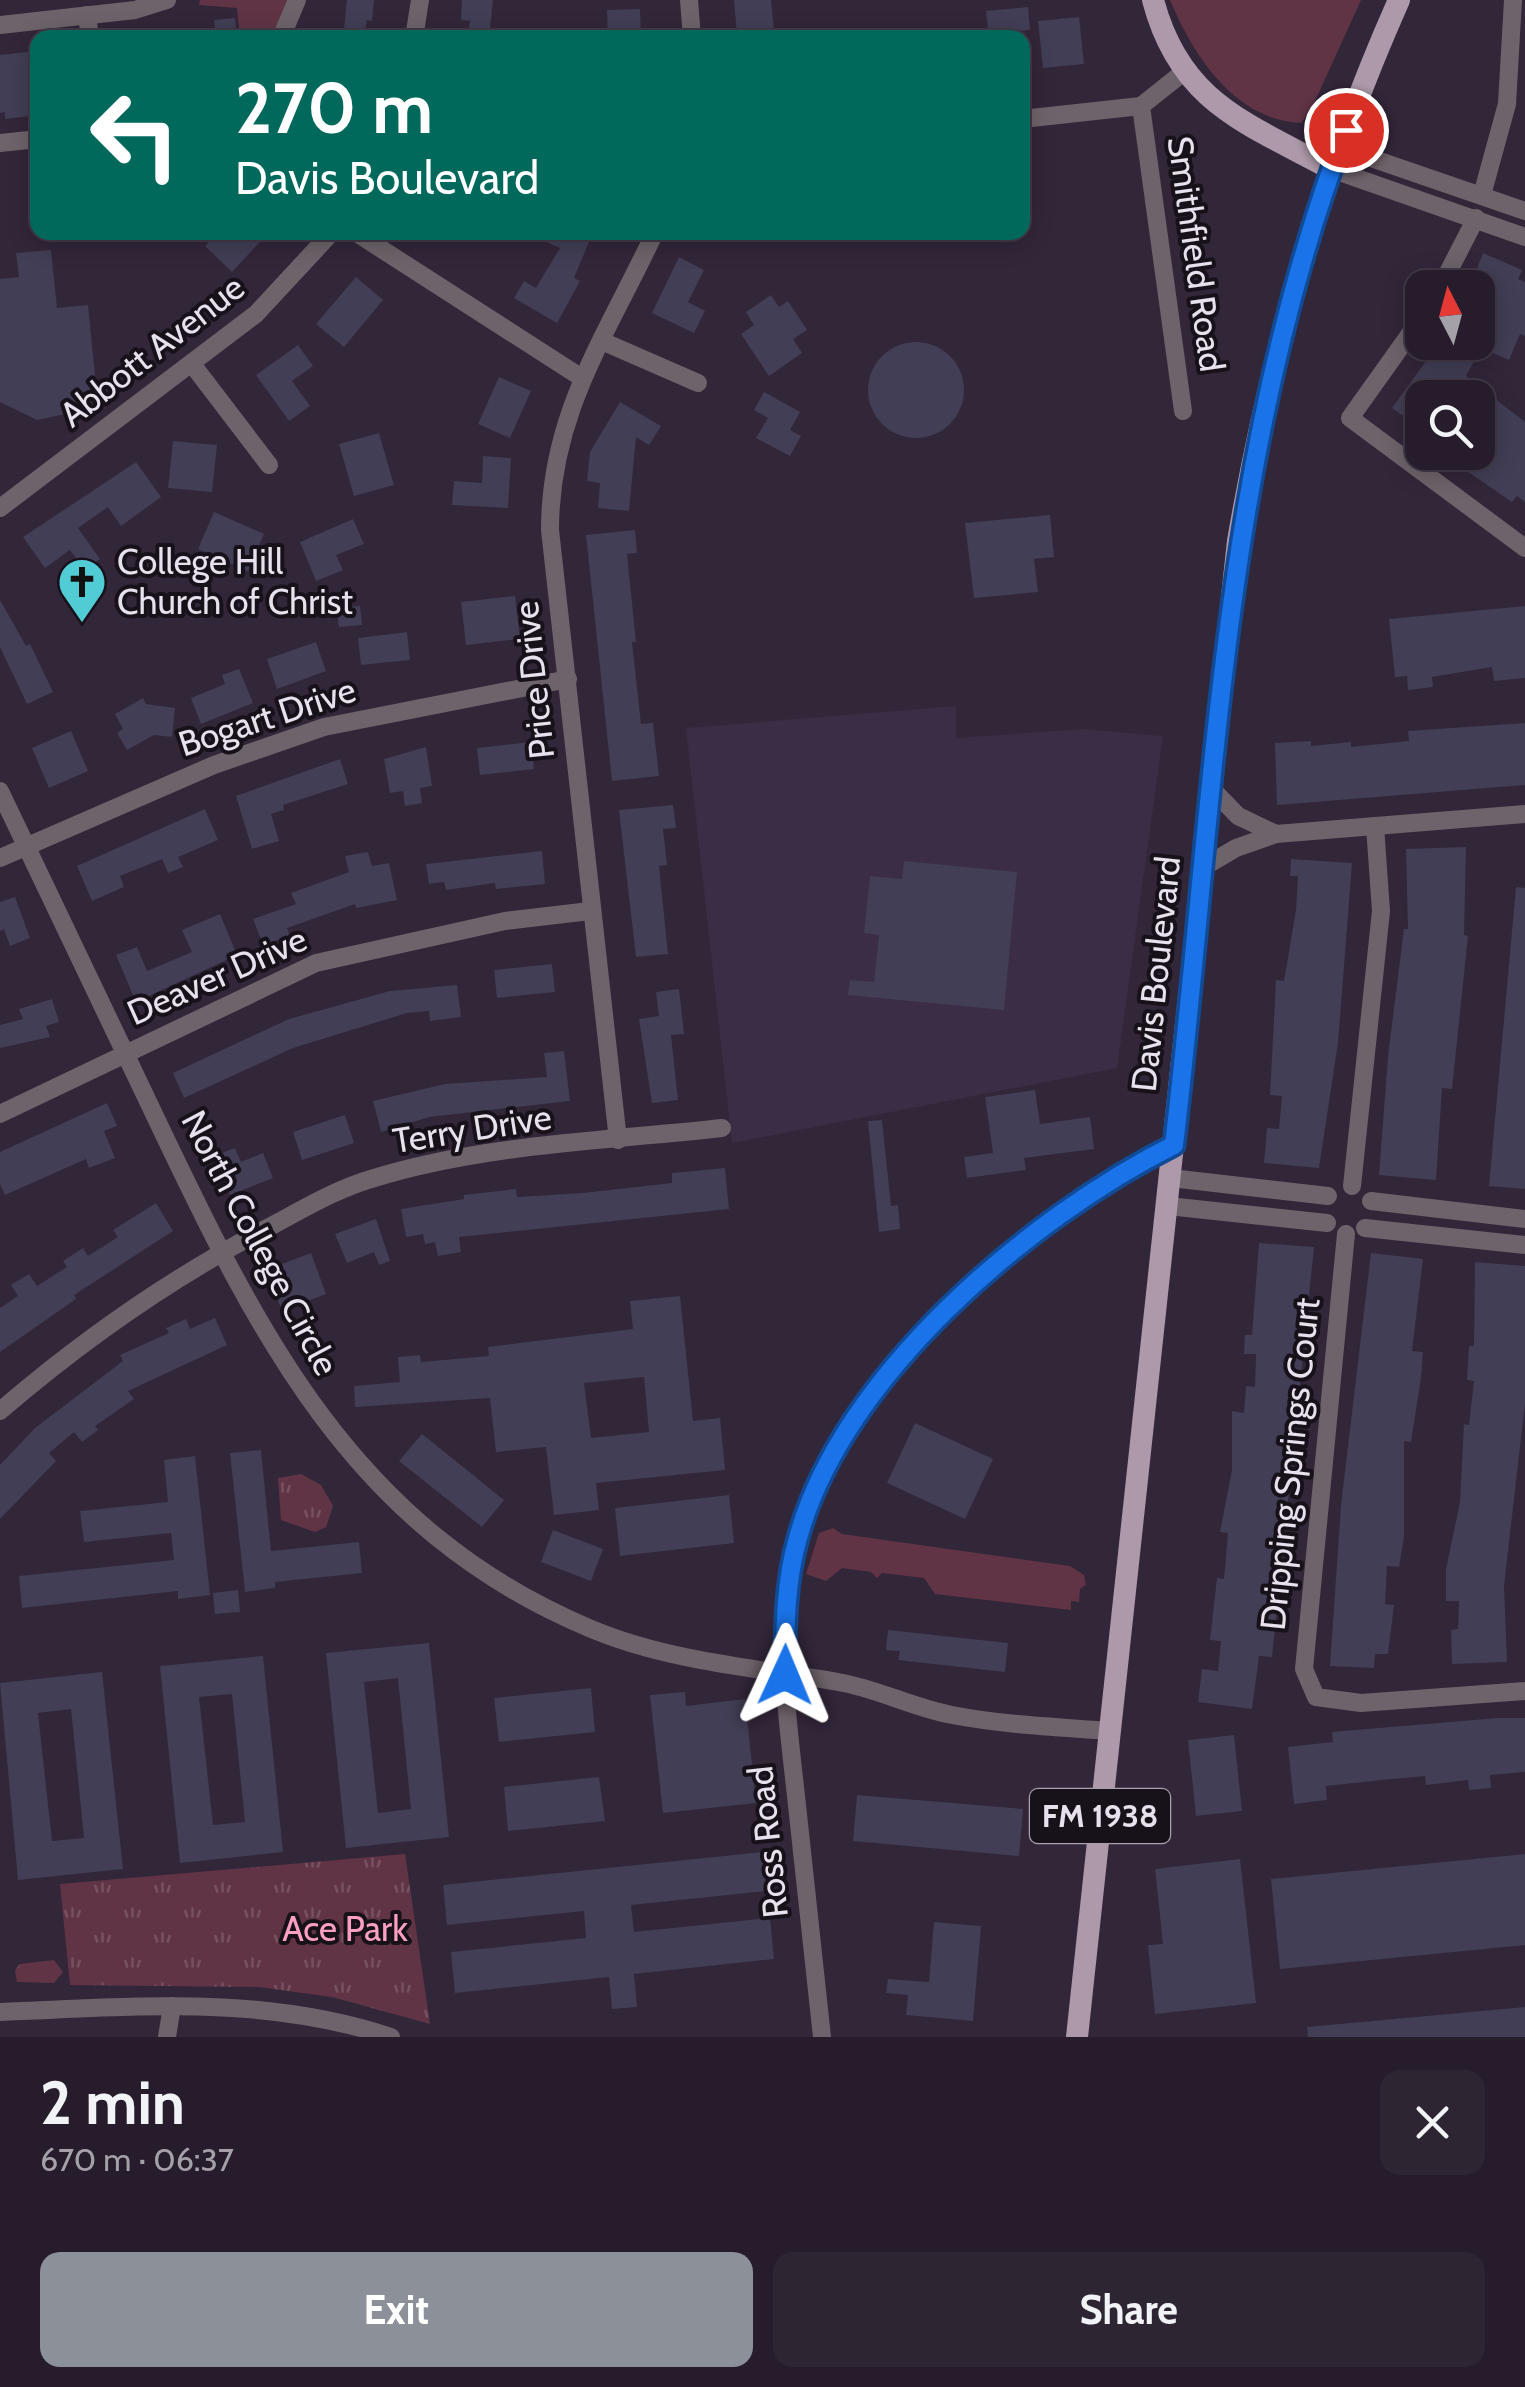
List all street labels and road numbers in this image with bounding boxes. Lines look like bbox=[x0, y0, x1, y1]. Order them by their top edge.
street label: Smithfield Road bbox=[1159, 134, 1234, 374]
street label: Abbott Avenue bbox=[51, 265, 252, 436]
street label: Price Drive bbox=[504, 599, 563, 761]
street label: Bogart Drive bbox=[173, 668, 361, 765]
street label: Davis Boulevard bbox=[1122, 854, 1189, 1094]
street label: Deaver Drive bbox=[121, 917, 313, 1034]
street label: Terry Drive bbox=[390, 1095, 554, 1162]
street label: North College Circle bbox=[173, 1103, 348, 1382]
street label: Dripping Springs Court bbox=[1251, 1295, 1328, 1632]
street label: Ross Road bbox=[738, 1764, 797, 1920]
road number: FM 1938 bbox=[1030, 1789, 1170, 1843]

